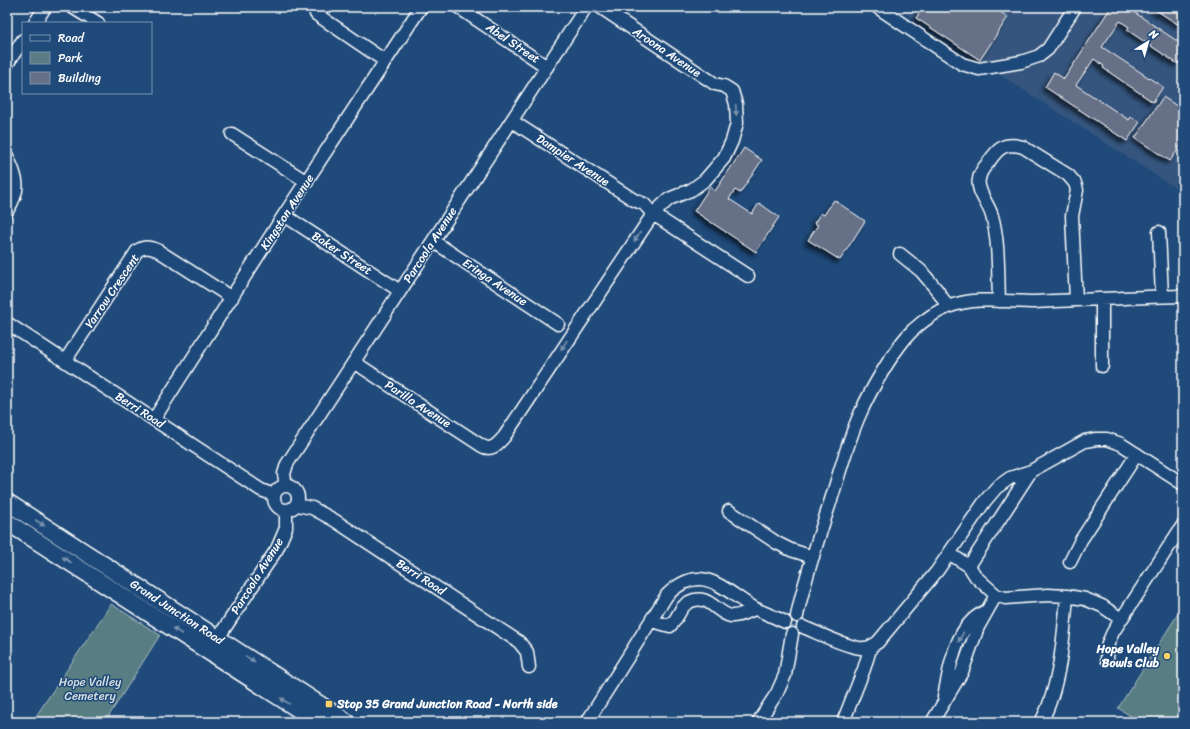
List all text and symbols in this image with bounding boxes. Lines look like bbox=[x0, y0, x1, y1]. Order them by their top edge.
street label: Abel Street bbox=[480, 16, 545, 69]
street label: Aroona Avenue bbox=[627, 20, 706, 83]
legend bbox=[22, 22, 152, 94]
north arrow bbox=[1128, 22, 1168, 62]
text: N bbox=[1144, 24, 1163, 45]
text: Road bbox=[58, 27, 85, 49]
text: Park bbox=[58, 47, 83, 69]
text: Building bbox=[58, 67, 101, 89]
one-way arrow bbox=[733, 104, 740, 116]
street label: Dampier Avenue bbox=[532, 128, 614, 192]
street label: Kingston Avenue bbox=[254, 169, 320, 255]
street label: Parcoola Avenue bbox=[397, 202, 463, 288]
street label: Baker Street bbox=[307, 225, 377, 281]
one-way arrow bbox=[633, 232, 641, 243]
street label: Yarrow Crescent bbox=[79, 249, 145, 333]
street label: Eringa Avenue bbox=[458, 252, 532, 312]
one-way arrow bbox=[561, 339, 568, 351]
street label: Parilla Avenue bbox=[380, 374, 456, 434]
street label: Berri Road bbox=[111, 386, 170, 435]
one-way arrow bbox=[35, 519, 45, 527]
street label: Parcoola Avenue bbox=[224, 533, 290, 619]
street label: Berri Road bbox=[392, 553, 451, 602]
one-way arrow bbox=[61, 557, 73, 564]
street label: Grand Junction Road bbox=[126, 573, 229, 651]
one-way arrow bbox=[171, 627, 183, 634]
one-way arrow bbox=[957, 631, 964, 642]
place label: Hope Valley Bowls Club bbox=[1095, 638, 1160, 674]
marker: Hope Valley Bowls Club bbox=[1162, 651, 1172, 661]
one-way arrow bbox=[245, 655, 256, 663]
park label: Hope Valley Cemetery bbox=[59, 671, 122, 707]
place label: Stop 35 Grand Junction Road - North side bbox=[336, 693, 558, 715]
one-way arrow bbox=[280, 697, 290, 705]
marker: Stop 35 Grand Junction Road - North side bbox=[324, 699, 334, 709]

